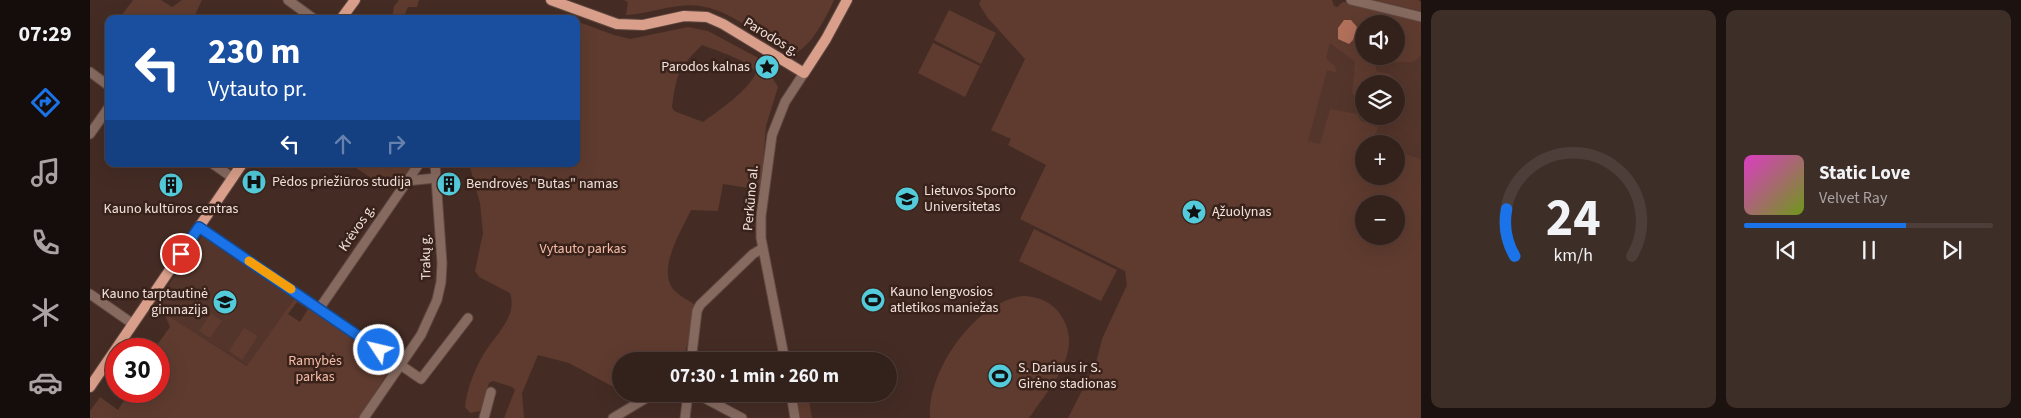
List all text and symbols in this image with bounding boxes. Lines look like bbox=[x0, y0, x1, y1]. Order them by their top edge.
street label: Parodos g. bbox=[740, 13, 802, 61]
map controls bbox=[1355, 15, 1405, 245]
button: sound bbox=[1355, 15, 1405, 65]
text: 07:29 bbox=[18, 18, 72, 50]
text: 230 m bbox=[208, 27, 300, 77]
icon: left bbox=[125, 35, 190, 100]
place icon: Parodos kalnas bbox=[754, 54, 780, 80]
place label: Parodos kalnas bbox=[661, 57, 750, 77]
text: Vytauto pr. bbox=[208, 73, 307, 105]
button: layers bbox=[1355, 75, 1405, 125]
icon: directions bbox=[28, 85, 63, 120]
icon: left bbox=[276, 130, 304, 158]
icon: ahead bbox=[329, 130, 357, 158]
icon: right bbox=[382, 130, 410, 158]
button: + bbox=[1355, 135, 1405, 185]
icon: music bbox=[28, 155, 63, 190]
text: Static Love bbox=[1819, 160, 1910, 187]
street label: Perkūno al. bbox=[738, 164, 764, 232]
hospital icon: Pėdos priežiūros studija bbox=[241, 169, 267, 195]
building icon: Bendrovės "Butas" namas bbox=[436, 171, 462, 197]
building icon: Kauno kultūros centras bbox=[158, 172, 184, 198]
place label: Pėdos priežiūros studija bbox=[272, 172, 411, 192]
place label: Bendrovės "Butas" namas bbox=[466, 174, 618, 194]
place label: Lietuvos Sporto Universitetas bbox=[924, 181, 1016, 217]
text: 24 bbox=[1546, 182, 1601, 256]
school or university icon: Lietuvos Sporto Universitetas bbox=[894, 186, 920, 212]
text: Velvet Ray bbox=[1819, 187, 1887, 209]
button: − bbox=[1355, 195, 1405, 245]
place label: Kauno kultūros centras bbox=[104, 199, 239, 219]
place icon: Ąžuolynas bbox=[1181, 199, 1207, 225]
street label: Krėvos g. bbox=[334, 200, 380, 256]
place label: Ąžuolynas bbox=[1212, 202, 1271, 222]
icon: phone bbox=[28, 225, 63, 260]
pin bbox=[160, 233, 202, 275]
street label: Trakų g. bbox=[416, 234, 436, 280]
icon: previous bbox=[1772, 236, 1800, 264]
icon: pause bbox=[1855, 236, 1883, 264]
icon: next bbox=[1938, 236, 1966, 264]
park label: Vytauto parkas bbox=[540, 239, 627, 259]
icon: arrive bbox=[167, 240, 195, 268]
text: km/h bbox=[1554, 243, 1593, 268]
place label: Kauno lengvosios atletikos maniežas bbox=[890, 282, 998, 318]
place label: Kauno tarptautinė gimnazija bbox=[101, 284, 208, 320]
sports icon: Kauno lengvosios atletikos maniežas bbox=[860, 287, 886, 313]
school or university icon: Kauno tarptautinė gimnazija bbox=[212, 289, 238, 315]
icon: climate bbox=[28, 295, 63, 330]
position arrow bbox=[352, 323, 404, 375]
speed limit sign: 30 bbox=[105, 338, 170, 403]
park label: Ramybės parkas bbox=[288, 351, 342, 387]
place label: S. Dariaus ir S. Girėno stadionas bbox=[1018, 358, 1116, 394]
text: 07:30 · 1 min · 260 m bbox=[670, 363, 839, 390]
sports icon: S. Dariaus ir S. Girėno stadionas bbox=[987, 363, 1013, 389]
icon: car bbox=[28, 365, 63, 400]

